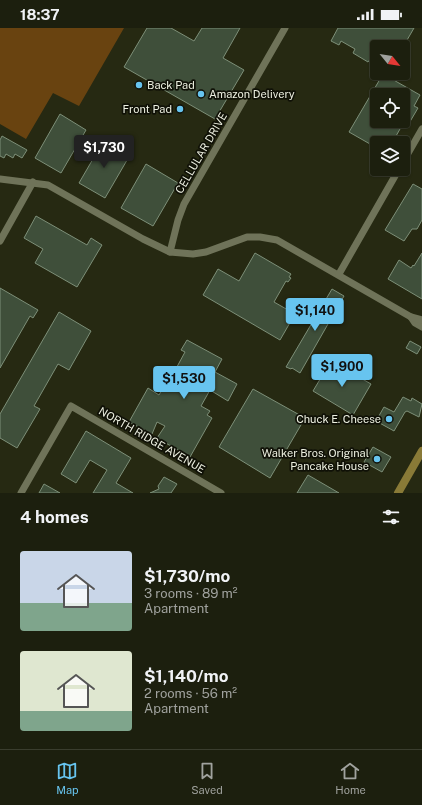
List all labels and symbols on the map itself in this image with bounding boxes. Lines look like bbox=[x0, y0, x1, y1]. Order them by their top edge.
north arrow bbox=[370, 40, 410, 80]
place label: Back Pad bbox=[147, 79, 195, 91]
marker: Back Pad bbox=[134, 80, 144, 90]
place label: Amazon Delivery bbox=[209, 88, 295, 100]
marker: Amazon Delivery bbox=[196, 89, 206, 99]
place label: Front Pad bbox=[122, 103, 172, 115]
marker: Front Pad bbox=[175, 104, 185, 114]
street label: CELLULAR DRIVE bbox=[173, 110, 229, 196]
pin: $1,730 bbox=[71, 135, 137, 169]
pin: $1,140 bbox=[282, 298, 348, 332]
pin: $1,900 bbox=[309, 354, 375, 388]
pin: $1,530 bbox=[151, 366, 217, 400]
street label: NORTH RIDGE AVENUE bbox=[97, 405, 207, 475]
place label: Chuck E. Cheese bbox=[296, 413, 381, 425]
marker: Chuck E. Cheese bbox=[384, 414, 394, 424]
place label: Walker Bros. Original Pancake House bbox=[262, 447, 369, 472]
marker: Walker Bros. Original Pancake House bbox=[372, 454, 382, 464]

